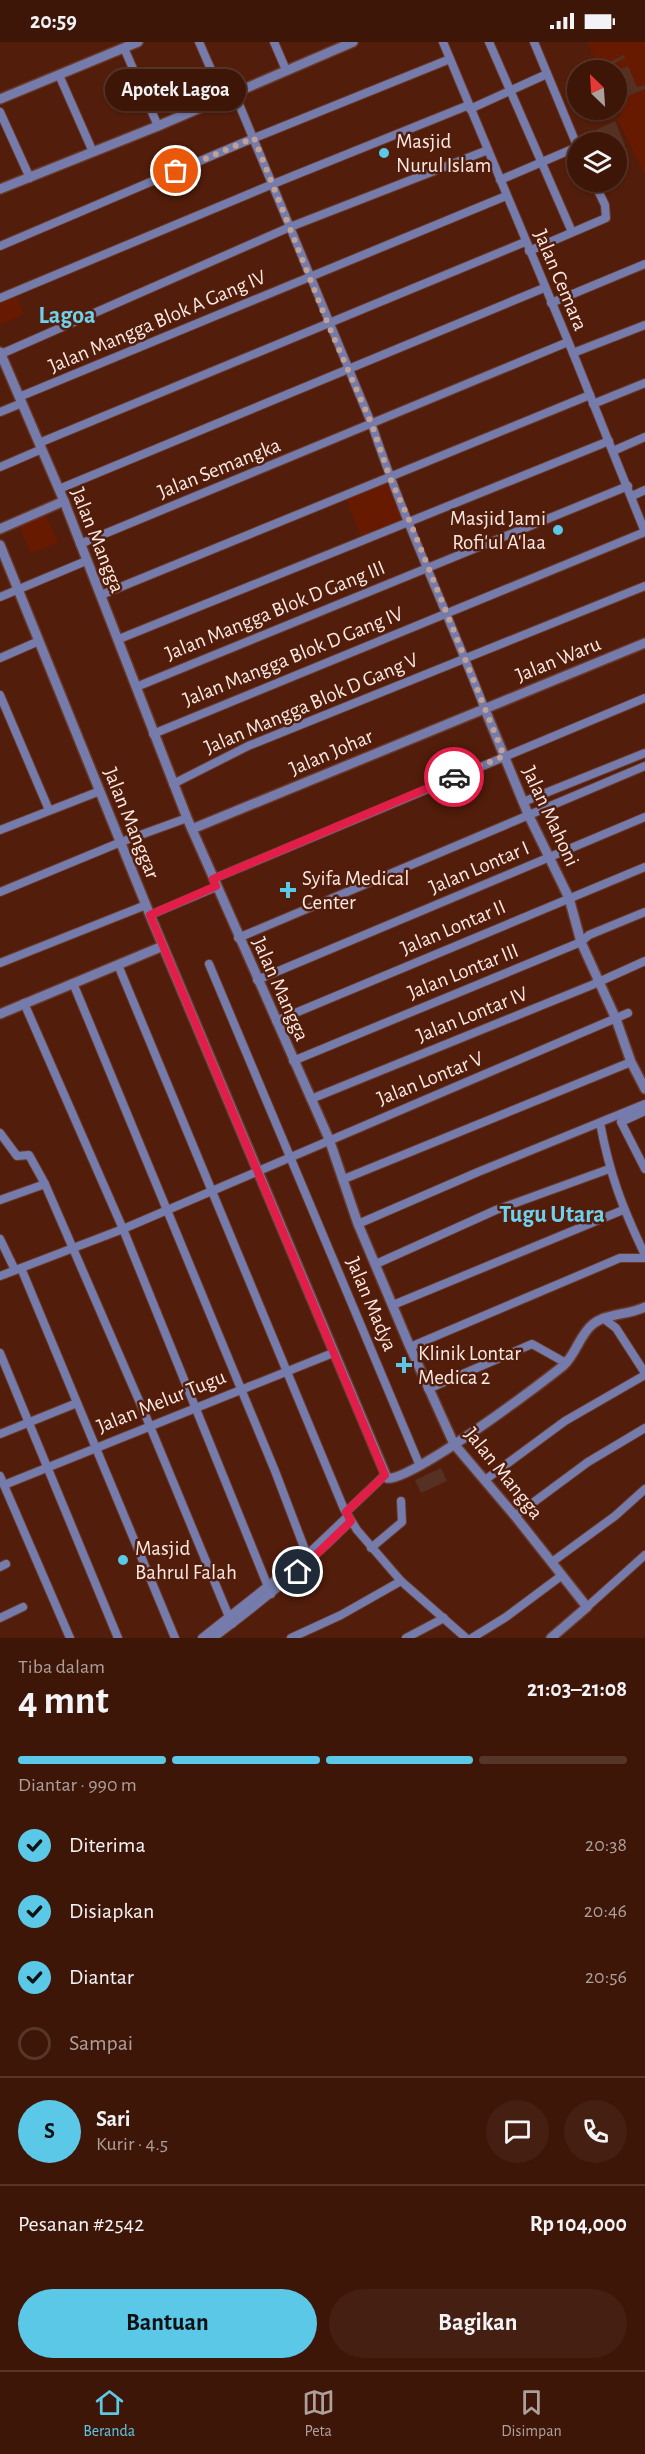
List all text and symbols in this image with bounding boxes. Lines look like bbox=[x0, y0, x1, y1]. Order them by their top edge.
text: 20:59 bbox=[30, 10, 77, 32]
north arrow bbox=[567, 60, 627, 120]
map controls bbox=[567, 60, 627, 192]
callout: Apotek Lagoa bbox=[106, 69, 246, 111]
text: Apotek Lagoa bbox=[121, 80, 230, 100]
place label: Masjid Nurul Islam bbox=[396, 131, 491, 176]
button: layers bbox=[567, 132, 627, 192]
pin bbox=[150, 145, 201, 196]
marker: Masjid Nurul Islam bbox=[377, 146, 391, 160]
icon: bag bbox=[159, 154, 192, 187]
street label: Jalan Cemara bbox=[530, 227, 591, 334]
street label: Jalan Mangga Blok A Gang IV bbox=[46, 266, 269, 377]
district label: Lagoa bbox=[38, 304, 96, 328]
street label: Jalan Semangka bbox=[155, 434, 284, 503]
street label: Jalan Mangga bbox=[67, 485, 128, 596]
place label: Masjid Jami Rofi'ul A'laa bbox=[450, 508, 546, 553]
marker: Masjid Jami Rofi'ul A'laa bbox=[551, 523, 565, 537]
street label: Jalan Mangga Blok D Gang III bbox=[162, 557, 388, 664]
street label: Jalan Mangga Blok D Gang IV bbox=[180, 603, 406, 710]
street label: Jalan Waru bbox=[513, 633, 604, 686]
street label: Jalan Mangga Blok D Gang V bbox=[201, 649, 421, 758]
street label: Jalan Johar bbox=[286, 725, 376, 779]
courier bbox=[424, 747, 484, 807]
icon: car bbox=[438, 761, 471, 794]
street label: Jalan Mahoni bbox=[518, 763, 583, 869]
street label: Jalan Manggar bbox=[100, 765, 163, 882]
street label: Jalan Lontar I bbox=[426, 837, 532, 898]
place label: Syifa Medical Center bbox=[302, 868, 409, 913]
marker: Syifa Medical Center bbox=[279, 881, 297, 899]
street label: Jalan Lontar II bbox=[398, 896, 509, 959]
street label: Jalan Mangga bbox=[248, 934, 313, 1045]
street label: Jalan Lontar III bbox=[405, 940, 522, 1003]
street label: Jalan Lontar IV bbox=[414, 983, 531, 1046]
street label: Jalan Lontar V bbox=[374, 1048, 486, 1109]
district label: Tugu Utara bbox=[499, 1203, 605, 1227]
street label: Jalan Madya bbox=[342, 1254, 401, 1355]
place label: Klinik Lontar Medica 2 bbox=[418, 1343, 521, 1388]
marker: Klinik Lontar Medica 2 bbox=[395, 1356, 413, 1374]
street label: Jalan Melur Tugu bbox=[94, 1366, 229, 1437]
street label: Jalan Mangga bbox=[460, 1423, 547, 1523]
place label: Masjid Bahrul Falah bbox=[135, 1538, 237, 1583]
pin bbox=[272, 1546, 323, 1597]
marker: Masjid Bahrul Falah bbox=[116, 1553, 130, 1567]
icon: home bbox=[281, 1555, 314, 1588]
text: Tiba dalam bbox=[18, 1657, 105, 1677]
text: 21:03–21:08 bbox=[527, 1678, 627, 1700]
text: 4 mnt bbox=[18, 1682, 109, 1721]
text: Diantar · 990 m bbox=[18, 1775, 137, 1795]
icon: check bbox=[18, 1829, 51, 1862]
text: Diterima bbox=[69, 1834, 146, 1856]
text: 20:38 bbox=[585, 1835, 627, 1855]
icon: check bbox=[18, 1895, 51, 1928]
text: Disiapkan bbox=[69, 1900, 154, 1922]
text: 20:46 bbox=[584, 1901, 627, 1921]
icon: check bbox=[18, 1961, 51, 1994]
text: Diantar bbox=[69, 1966, 134, 1988]
text: 20:56 bbox=[585, 1967, 627, 1987]
text: Sampai bbox=[69, 2032, 133, 2054]
button: chat bbox=[486, 2100, 549, 2163]
button: phone bbox=[564, 2100, 627, 2163]
text: Sari bbox=[96, 2108, 130, 2130]
text: S bbox=[44, 2120, 55, 2142]
text: Kurir · 4.5 bbox=[96, 2134, 168, 2154]
text: Pesanan #2542 bbox=[18, 2213, 144, 2235]
text: Rp 104,000 bbox=[530, 2213, 627, 2235]
button: Bantuan bbox=[18, 2289, 317, 2358]
button: Bagikan bbox=[329, 2289, 627, 2358]
tab: Beranda bbox=[83, 2386, 135, 2441]
tab: Peta bbox=[302, 2386, 335, 2441]
tab: Disimpan bbox=[501, 2386, 562, 2441]

